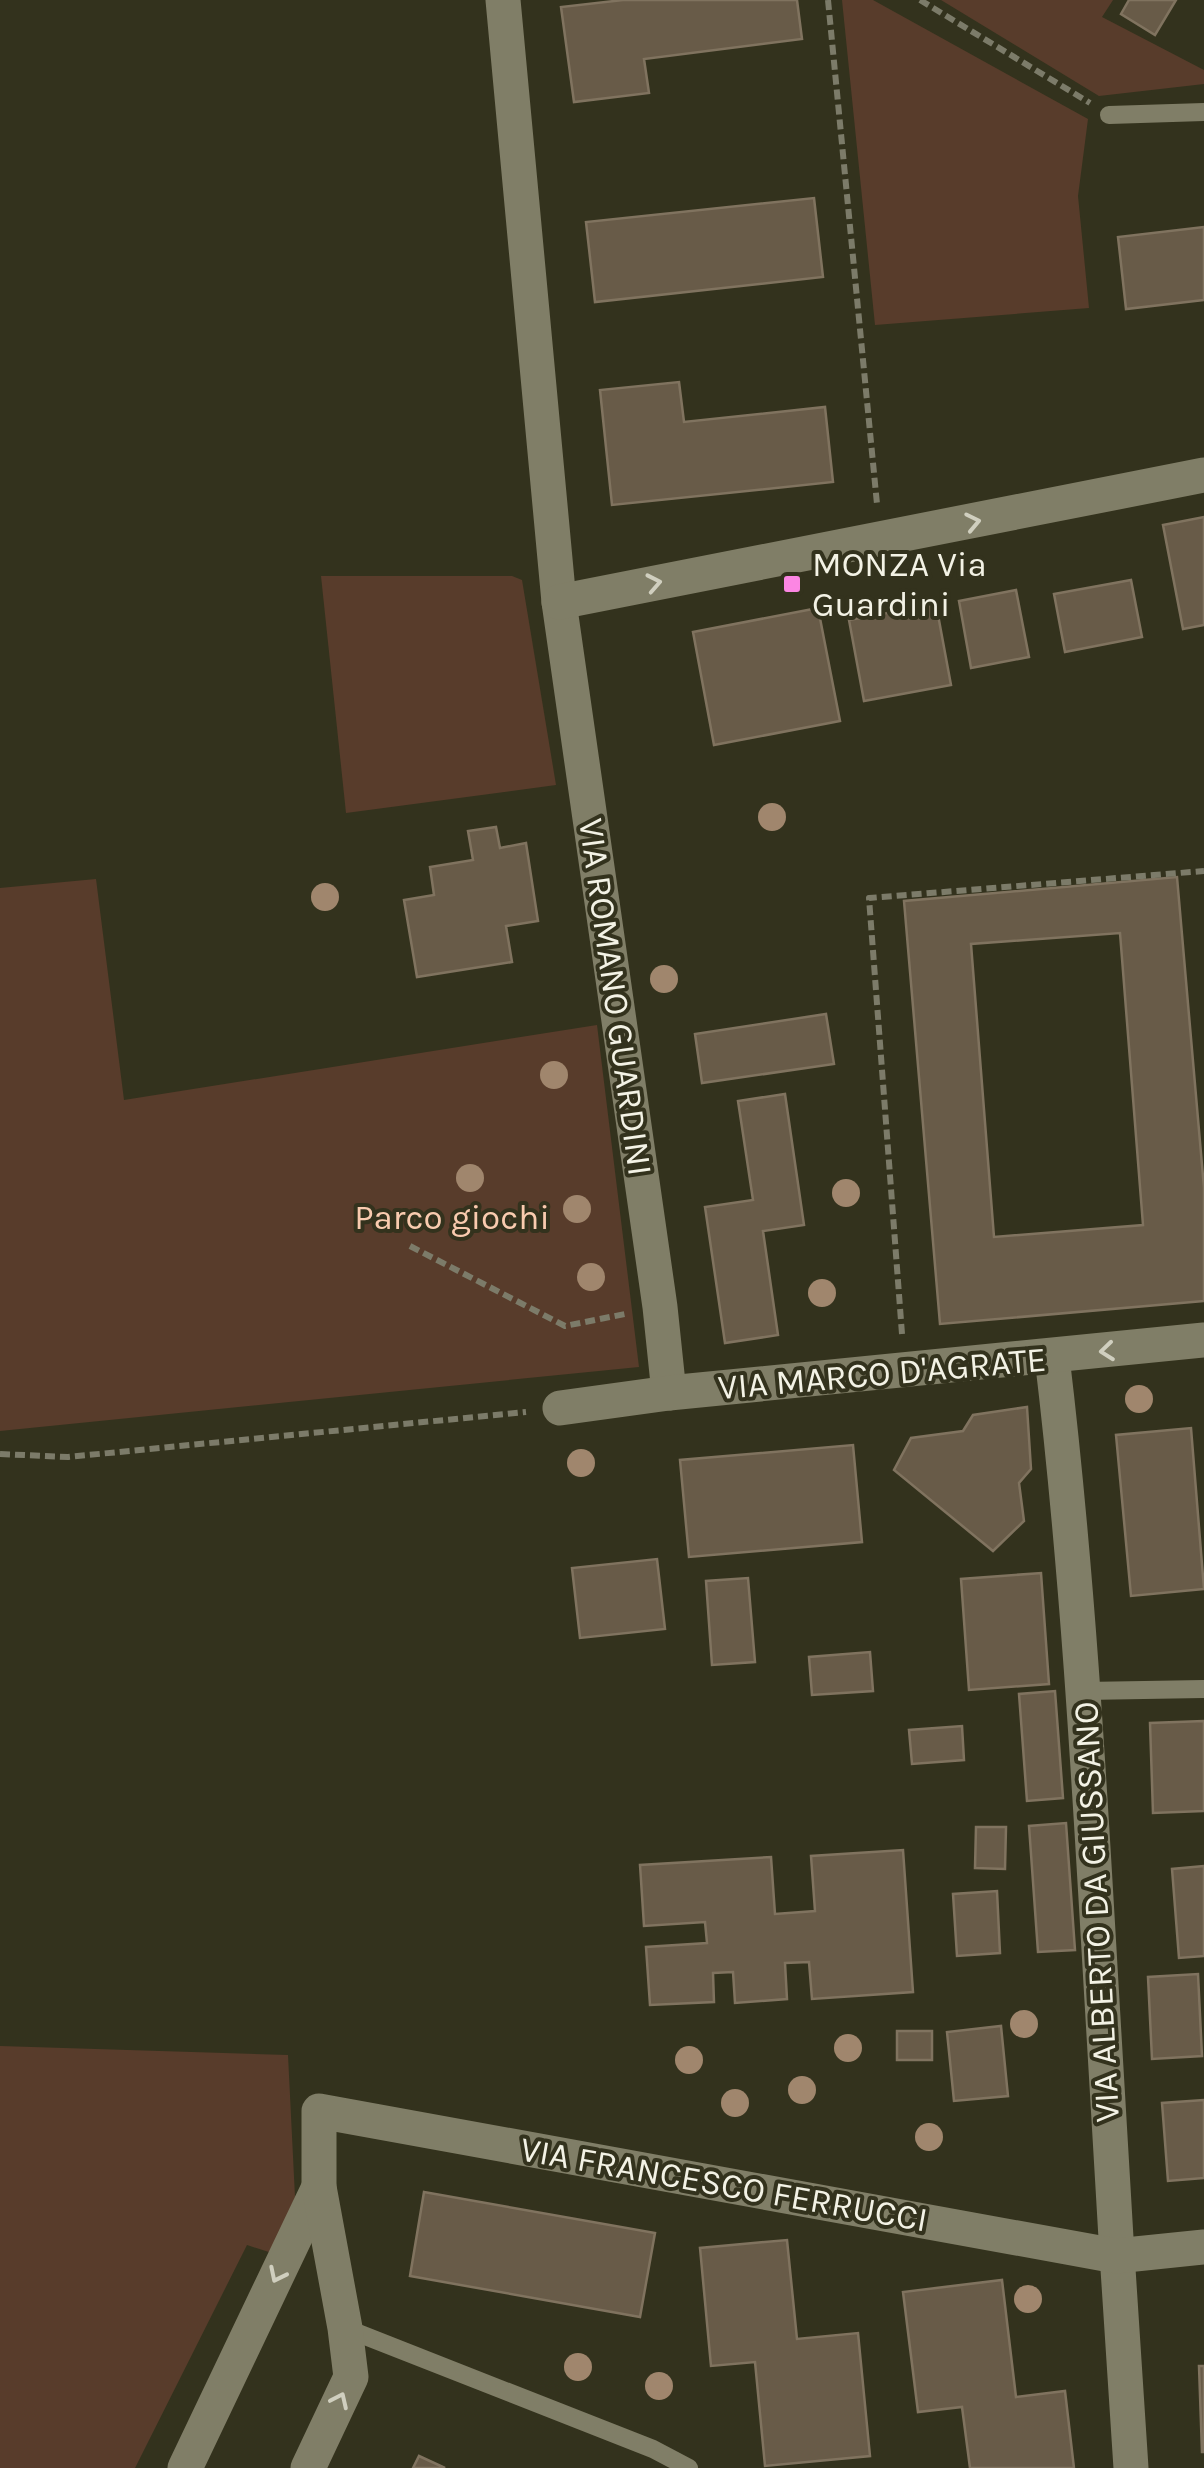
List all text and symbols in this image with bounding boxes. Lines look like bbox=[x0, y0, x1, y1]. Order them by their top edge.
one-way arrow bbox=[965, 512, 982, 533]
place label: MONZA Via Guardini bbox=[812, 544, 987, 625]
marker: MONZA Via Guardini bbox=[781, 573, 803, 595]
one-way arrow bbox=[646, 574, 663, 595]
street label: VIA ROMANO GUARDINI bbox=[570, 816, 661, 1178]
park label: Parco giochi bbox=[354, 1197, 550, 1238]
street label: VIA MARCO D'AGRATE bbox=[716, 1339, 1048, 1408]
one-way arrow bbox=[1099, 1340, 1115, 1361]
street label: VIA ALBERTO DA GIUSSANO bbox=[1065, 1701, 1128, 2123]
street label: VIA FRANCESCO FERRUCCI bbox=[517, 2128, 931, 2241]
one-way arrow bbox=[270, 2264, 290, 2282]
one-way arrow bbox=[327, 2392, 347, 2410]

